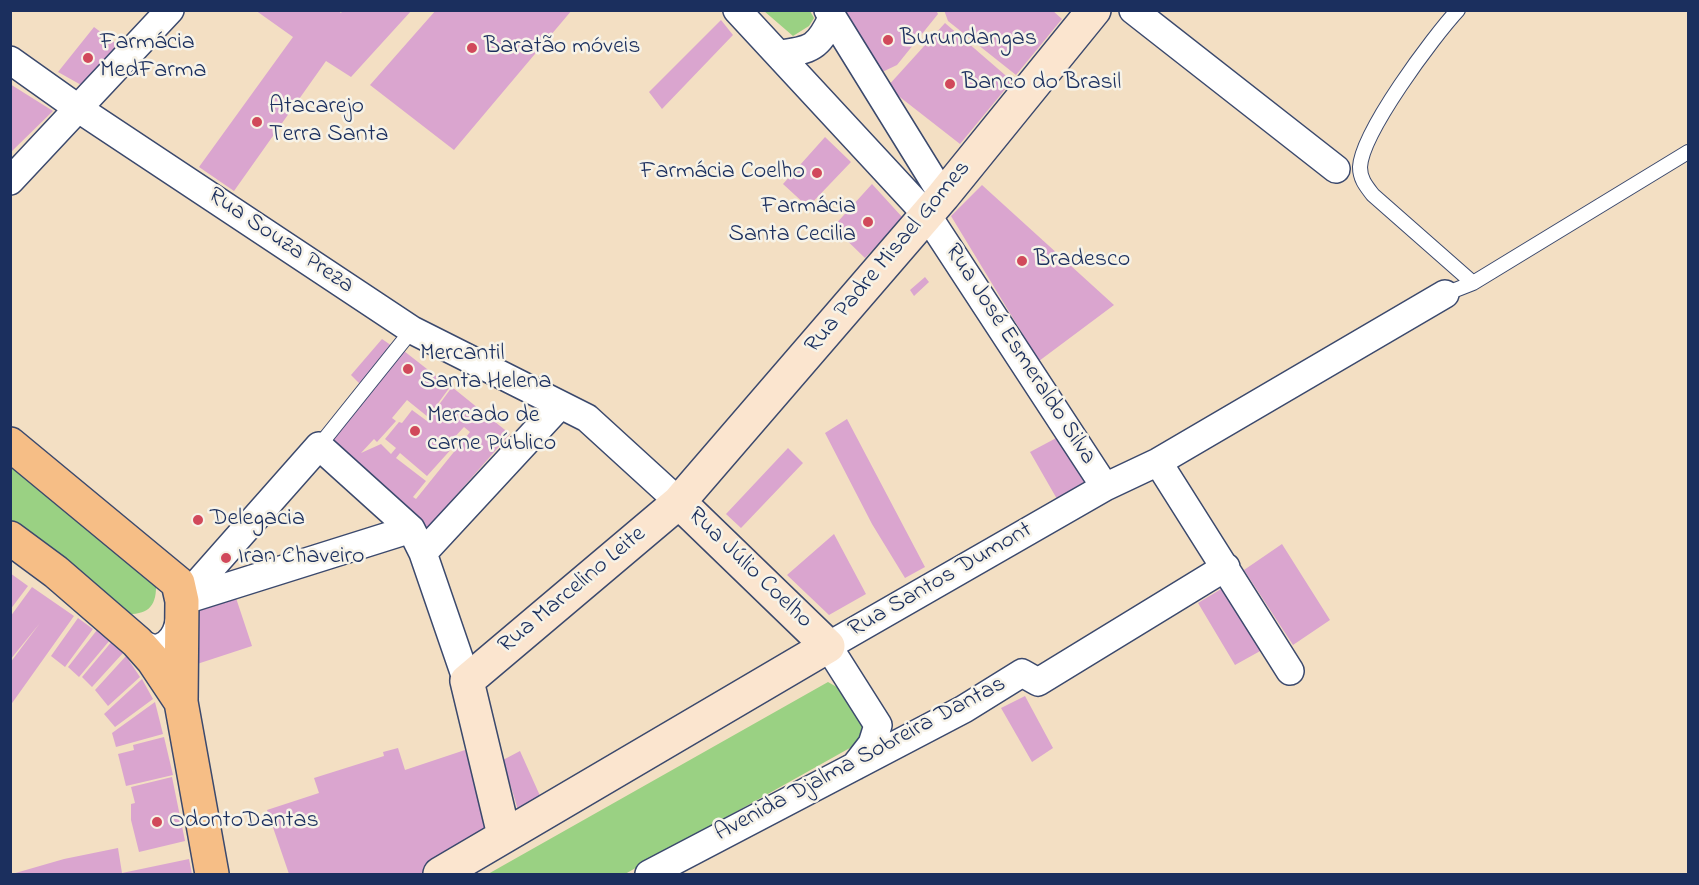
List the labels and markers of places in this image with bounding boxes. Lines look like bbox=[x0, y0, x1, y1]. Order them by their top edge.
place label: Burundangas bbox=[900, 26, 1037, 54]
place label: Farmácia MedFarma bbox=[100, 30, 206, 86]
marker: Burundangas bbox=[881, 33, 895, 47]
place label: Baratão móveis bbox=[484, 34, 641, 62]
marker: Baratão móveis bbox=[465, 41, 479, 55]
marker: Farmácia MedFarma bbox=[81, 51, 95, 65]
place label: Banco do Brasil bbox=[962, 70, 1121, 98]
marker: Banco do Brasil bbox=[943, 77, 957, 91]
place label: Atacarejo Terra Santa bbox=[269, 94, 389, 150]
marker: Atacarejo Terra Santa bbox=[250, 115, 264, 129]
place label: Farmácia Coelho bbox=[640, 159, 805, 187]
marker: Farmácia Coelho bbox=[810, 166, 824, 180]
place label: Farmácia Santa Cecilia bbox=[729, 194, 856, 250]
marker: Farmácia Santa Cecilia bbox=[861, 215, 875, 229]
place label: Bradesco bbox=[1034, 247, 1130, 275]
marker: Bradesco bbox=[1015, 254, 1029, 268]
place label: Mercantil Santa Helena bbox=[420, 341, 551, 397]
marker: Mercantil Santa Helena bbox=[401, 362, 415, 376]
place label: Mercado de carne Público bbox=[427, 403, 556, 459]
marker: Mercado de carne Público bbox=[408, 424, 422, 438]
place label: Delegacia bbox=[210, 506, 305, 534]
marker: Delegacia bbox=[191, 513, 205, 527]
place label: Iran Chaveiro bbox=[238, 544, 364, 572]
marker: Iran Chaveiro bbox=[219, 551, 233, 565]
place label: OdontoDantas bbox=[169, 808, 319, 836]
marker: OdontoDantas bbox=[150, 815, 164, 829]

